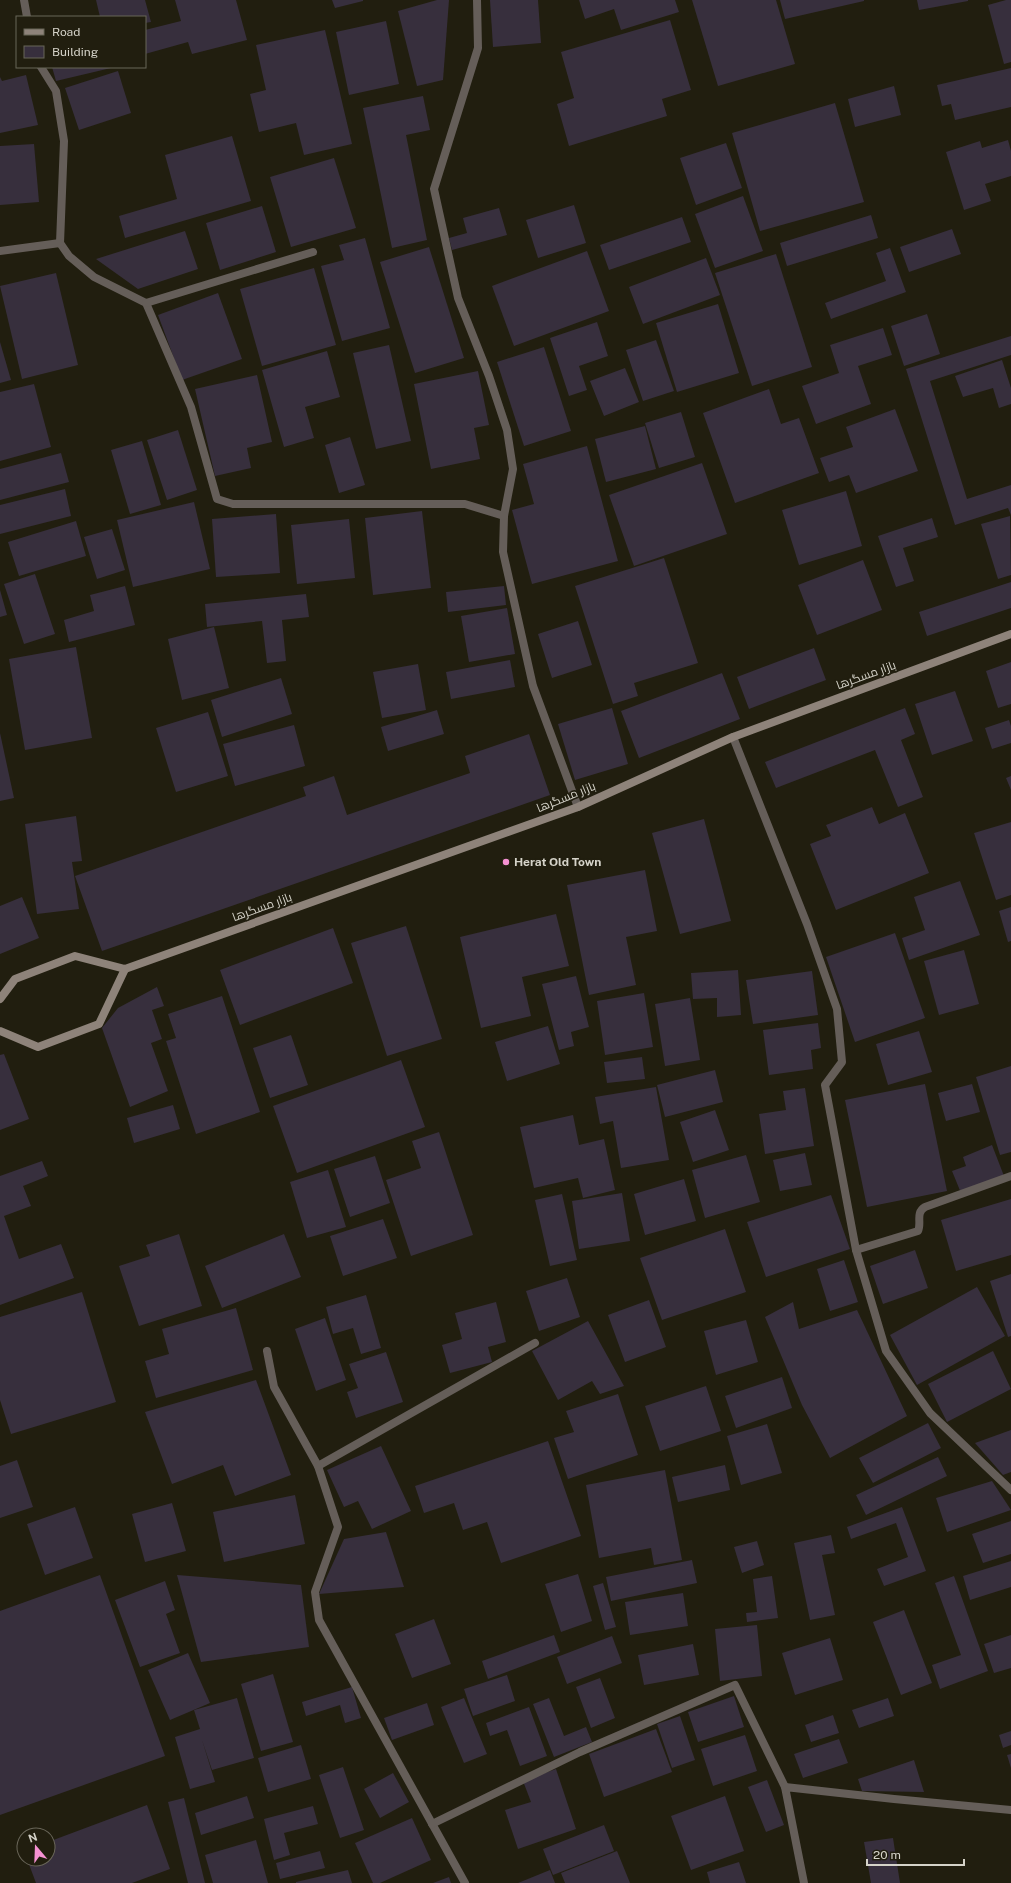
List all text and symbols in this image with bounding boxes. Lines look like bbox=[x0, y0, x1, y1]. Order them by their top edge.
legend bbox=[16, 16, 146, 68]
text: Road bbox=[52, 25, 80, 39]
text: Building bbox=[52, 45, 98, 59]
street label: بازار مسگرها bbox=[834, 658, 898, 692]
street label: بازار مسگرها bbox=[534, 779, 598, 815]
place label: Herat Old Town bbox=[514, 855, 601, 869]
marker: Herat Old Town bbox=[501, 857, 511, 867]
street label: بازار مسگرها bbox=[230, 890, 294, 924]
north arrow bbox=[16, 1827, 56, 1867]
text: N bbox=[27, 1830, 39, 1845]
scale bar bbox=[867, 1841, 964, 1867]
text: 20 m bbox=[873, 1848, 901, 1862]

